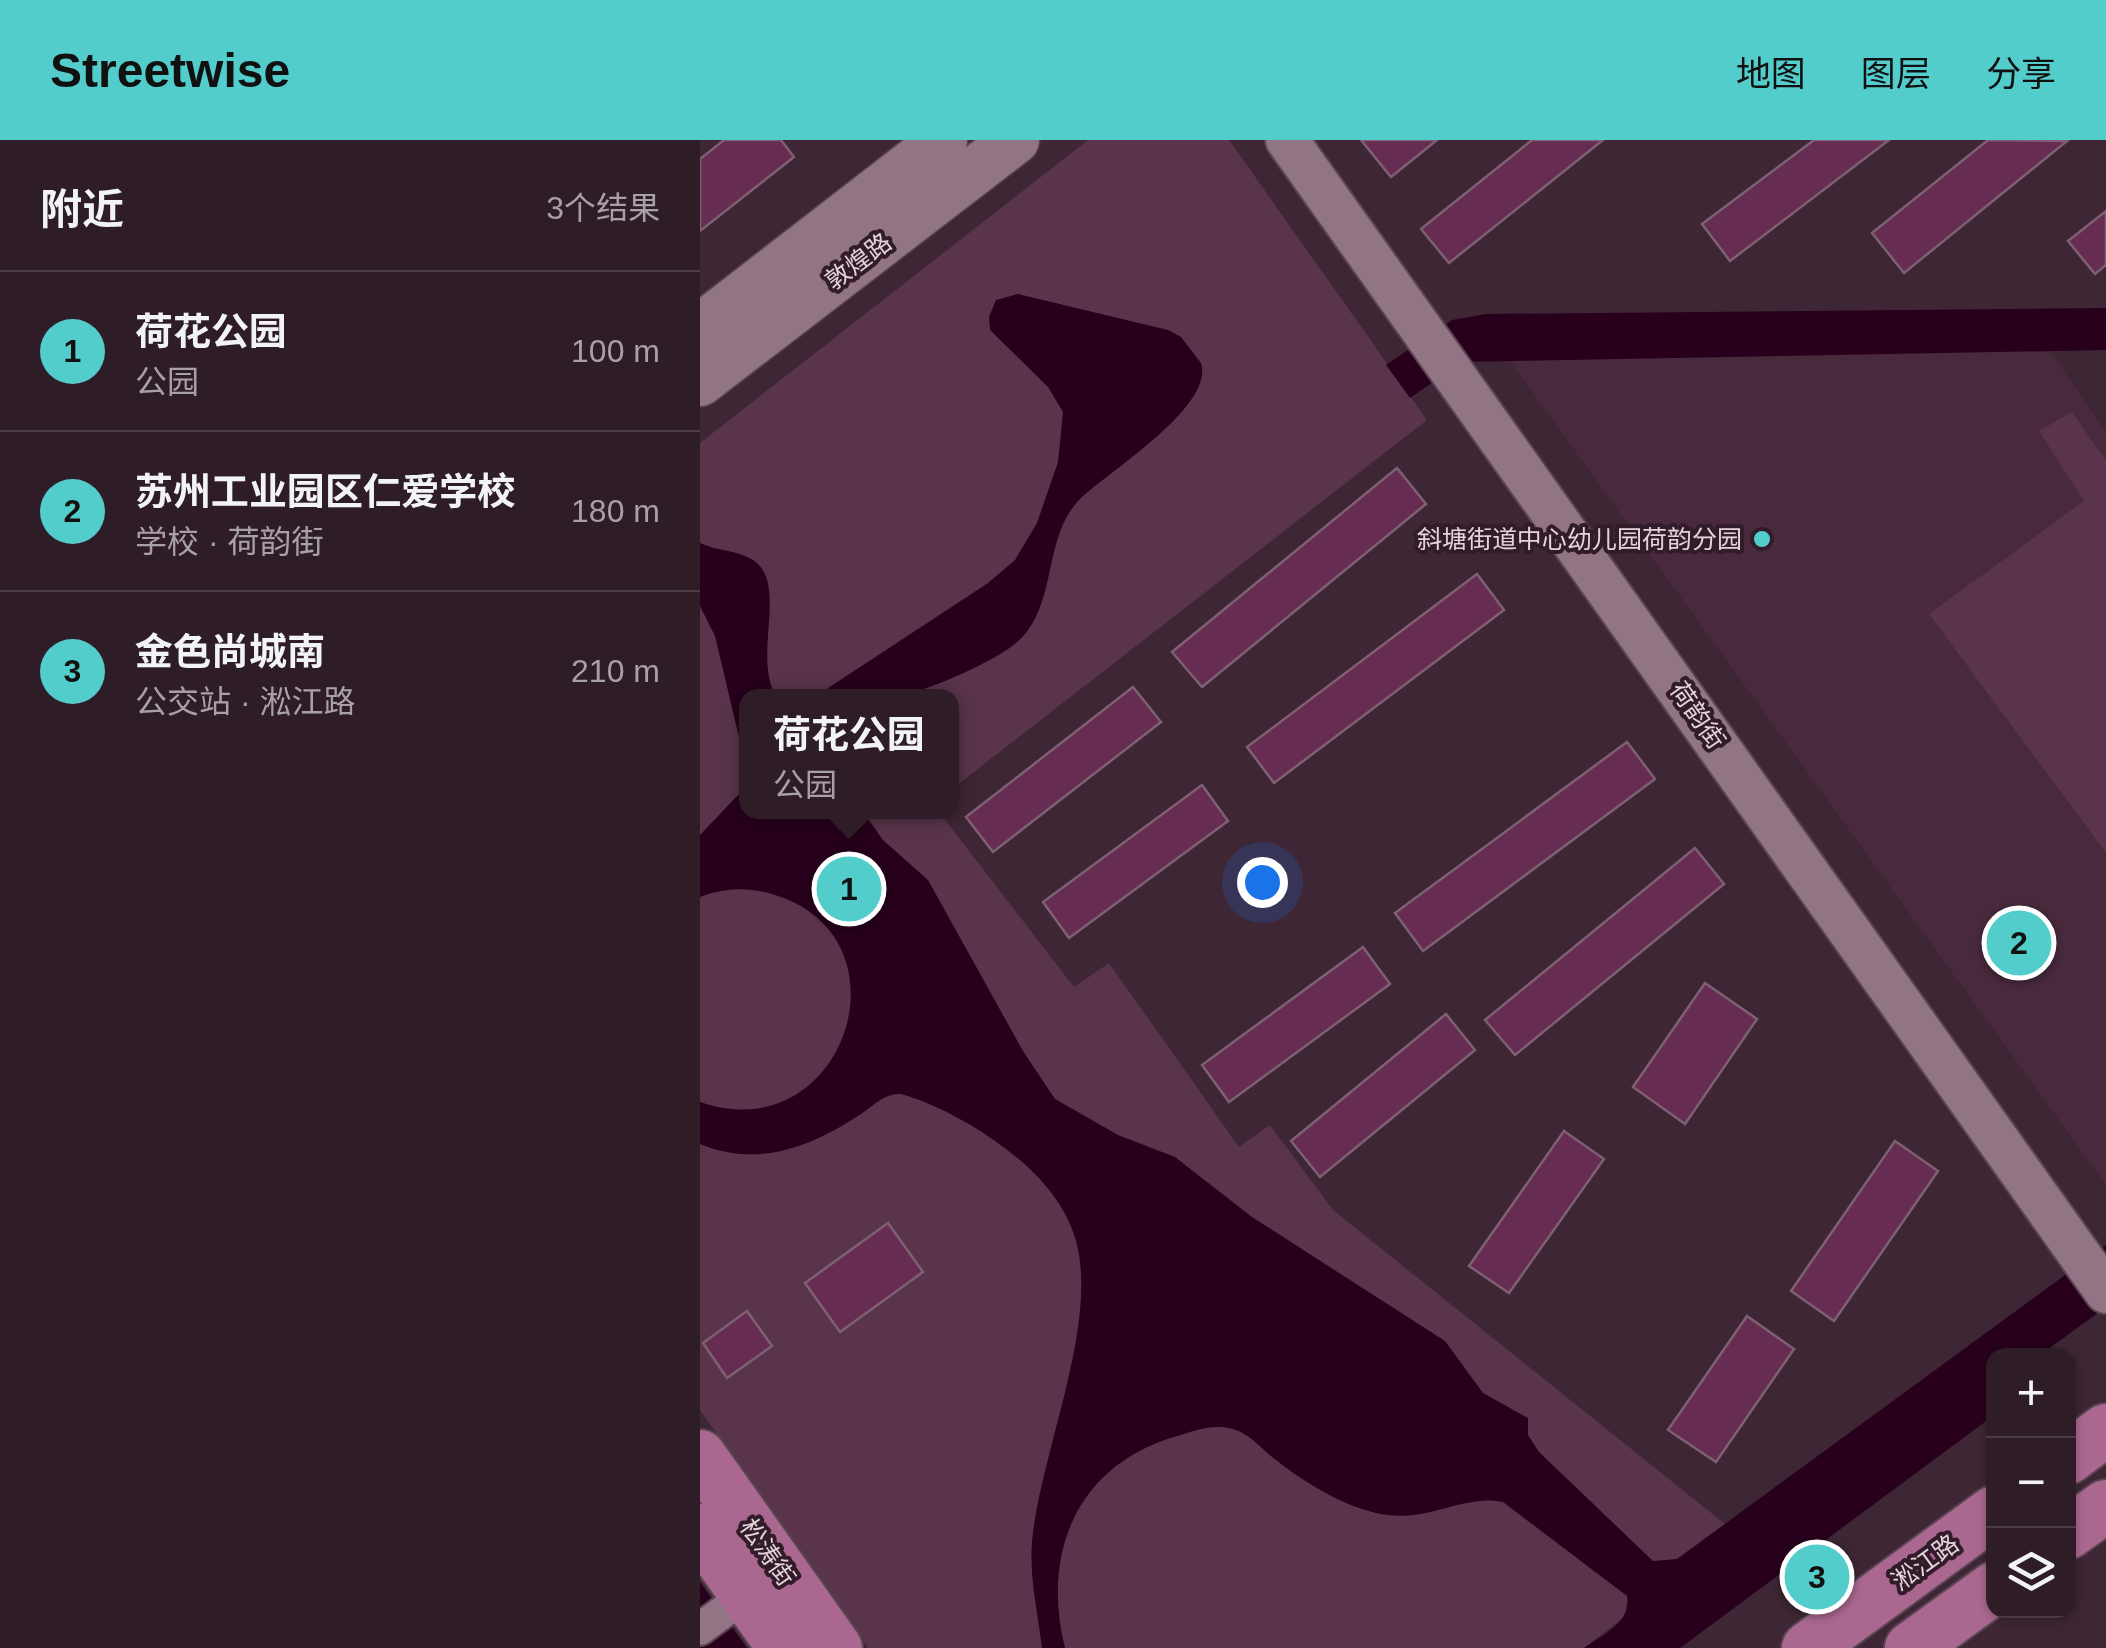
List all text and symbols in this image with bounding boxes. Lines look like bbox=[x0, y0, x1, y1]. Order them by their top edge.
text: Streetwise bbox=[50, 44, 290, 97]
text: 地图 bbox=[1736, 54, 1806, 93]
text: 图层 bbox=[1861, 54, 1931, 93]
text: 分享 bbox=[1986, 54, 2056, 93]
text: 附近 bbox=[40, 186, 124, 233]
text: 3个结果 bbox=[546, 190, 660, 226]
street label: 敦煌路 bbox=[820, 227, 896, 295]
text: 荷花公园 bbox=[135, 311, 287, 353]
text: 1 bbox=[64, 333, 81, 369]
text: 100 m bbox=[571, 333, 660, 369]
text: 公园 bbox=[135, 364, 199, 400]
text: 苏州工业园区仁爱学校 bbox=[135, 471, 515, 513]
text: 2 bbox=[64, 493, 81, 529]
text: 180 m bbox=[571, 493, 660, 529]
text: 学校 · 荷韵街 bbox=[135, 524, 323, 560]
place label: 斜塘街道中心幼儿园荷韵分园 bbox=[1417, 525, 1742, 553]
marker: 斜塘街道中心幼儿园荷韵分园 bbox=[1751, 528, 1773, 550]
text: 金色尚城南 bbox=[135, 631, 325, 673]
text: 3 bbox=[64, 653, 81, 689]
text: 210 m bbox=[571, 653, 660, 689]
street label: 荷韵街 bbox=[1665, 676, 1731, 754]
text: 公交站 · 淞江路 bbox=[135, 684, 355, 720]
popup bbox=[739, 689, 959, 819]
text: 荷花公园 bbox=[773, 714, 925, 756]
text: 公园 bbox=[773, 767, 837, 803]
pin: 1 bbox=[816, 852, 882, 926]
your location bbox=[1237, 857, 1288, 908]
pin: 2 bbox=[1986, 906, 2052, 980]
map controls bbox=[1986, 1348, 2076, 1618]
button: + bbox=[1986, 1348, 2076, 1438]
button: − bbox=[1986, 1438, 2076, 1528]
street label: 松涛街 bbox=[735, 1513, 801, 1591]
button: layers bbox=[1986, 1528, 2076, 1618]
street label: 淞江路 bbox=[1886, 1529, 1964, 1595]
pin: 3 bbox=[1784, 1540, 1850, 1614]

